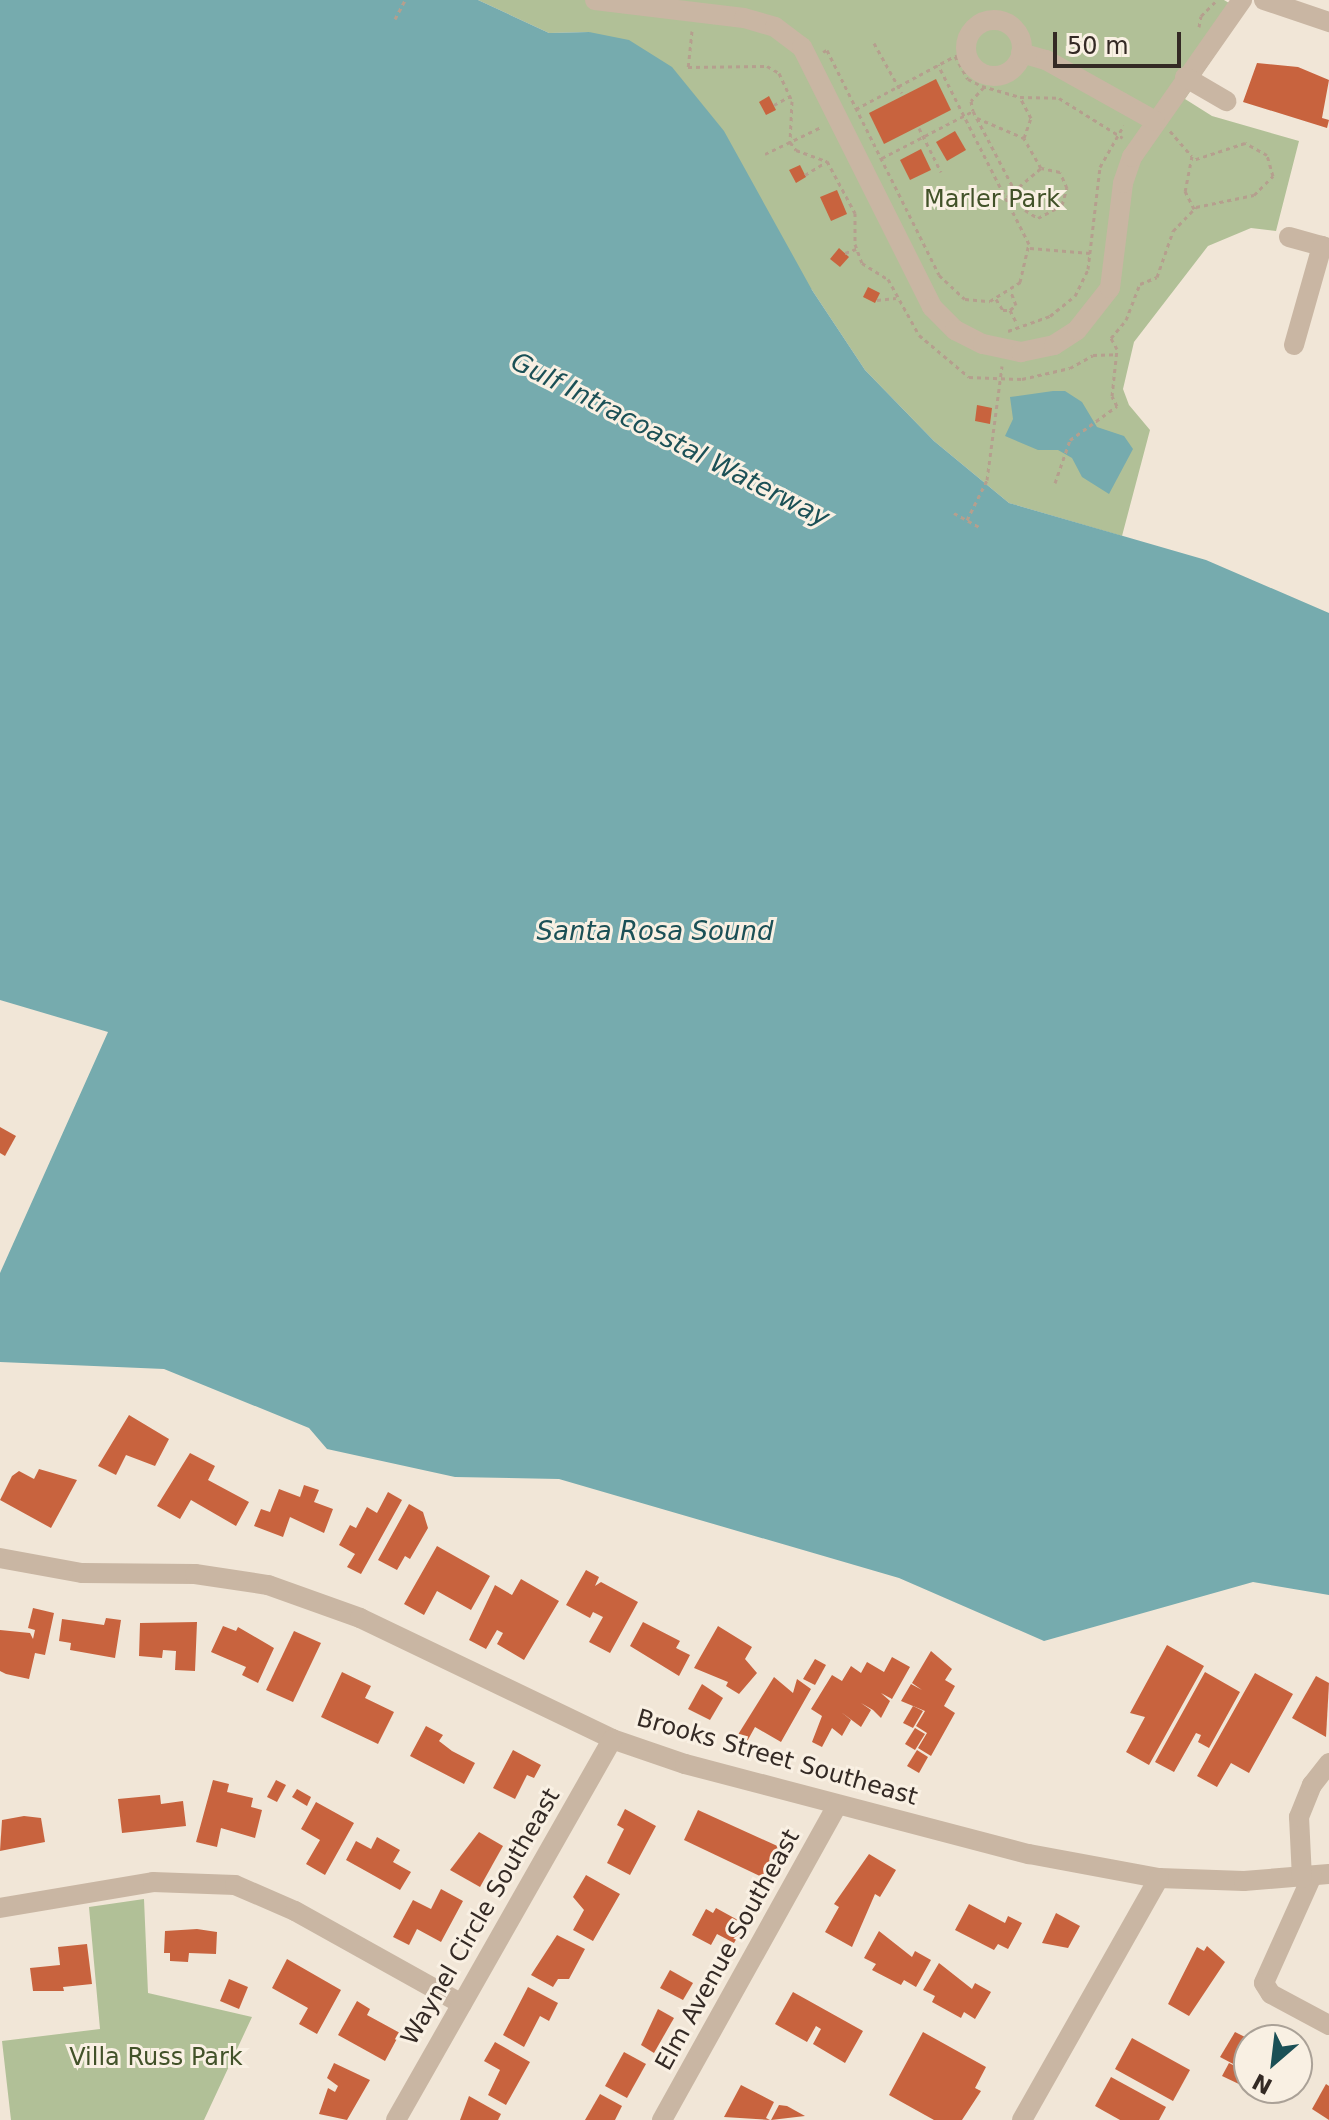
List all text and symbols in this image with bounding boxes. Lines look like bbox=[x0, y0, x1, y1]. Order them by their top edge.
scale bar bbox=[1057, 16, 1185, 66]
text: 50 m bbox=[1067, 32, 1129, 60]
park label: Marler Park bbox=[924, 186, 1060, 214]
water label: Gulf Intracoastal Waterway bbox=[506, 346, 834, 534]
water label: Santa Rosa Sound bbox=[537, 916, 773, 948]
street label: Brooks Street Southeast bbox=[633, 1704, 921, 1812]
street label: Waynel Circle Southeast bbox=[396, 1784, 566, 2050]
street label: Elm Avenue Southeast bbox=[650, 1825, 806, 2075]
north arrow bbox=[1233, 2024, 1313, 2104]
park label: Villa Russ Park bbox=[69, 2044, 243, 2072]
text: N bbox=[1248, 2069, 1276, 2099]

